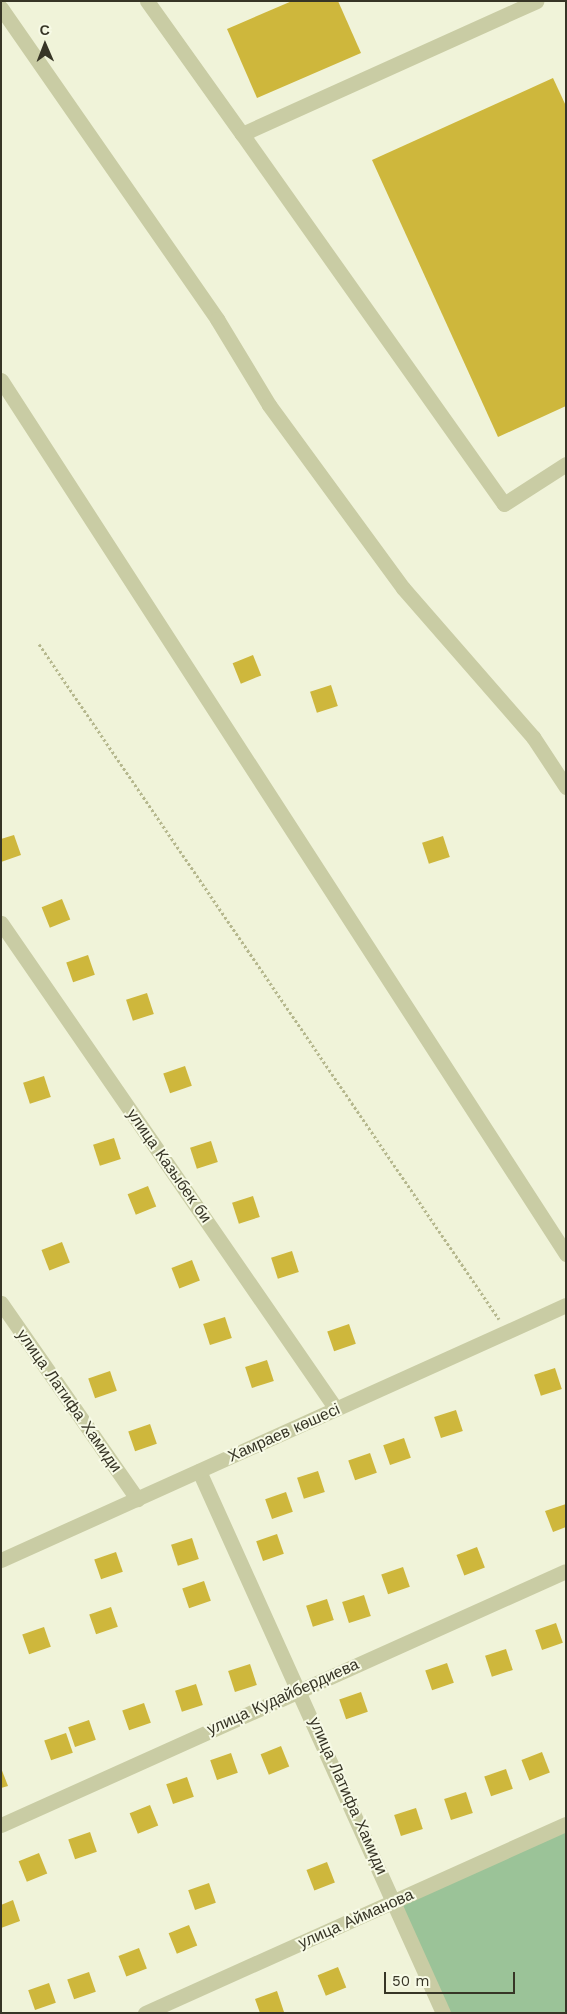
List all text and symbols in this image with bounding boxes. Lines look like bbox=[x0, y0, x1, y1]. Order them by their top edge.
north arrow bbox=[20, 20, 70, 70]
text: С bbox=[40, 22, 50, 38]
street label: улица Казыбек би bbox=[122, 1105, 216, 1227]
street label: улица Латифа Хамиди bbox=[12, 1326, 126, 1476]
street label: Хамраев көшесі bbox=[225, 1400, 343, 1466]
street label: улица Кудайбердиева bbox=[204, 1655, 362, 1739]
street label: улица Латифа Хамиди bbox=[305, 1714, 391, 1878]
street label: улица Айманова bbox=[296, 1885, 416, 1953]
scale bar bbox=[387, 1962, 518, 1994]
text: 50 m bbox=[392, 1972, 429, 1990]

